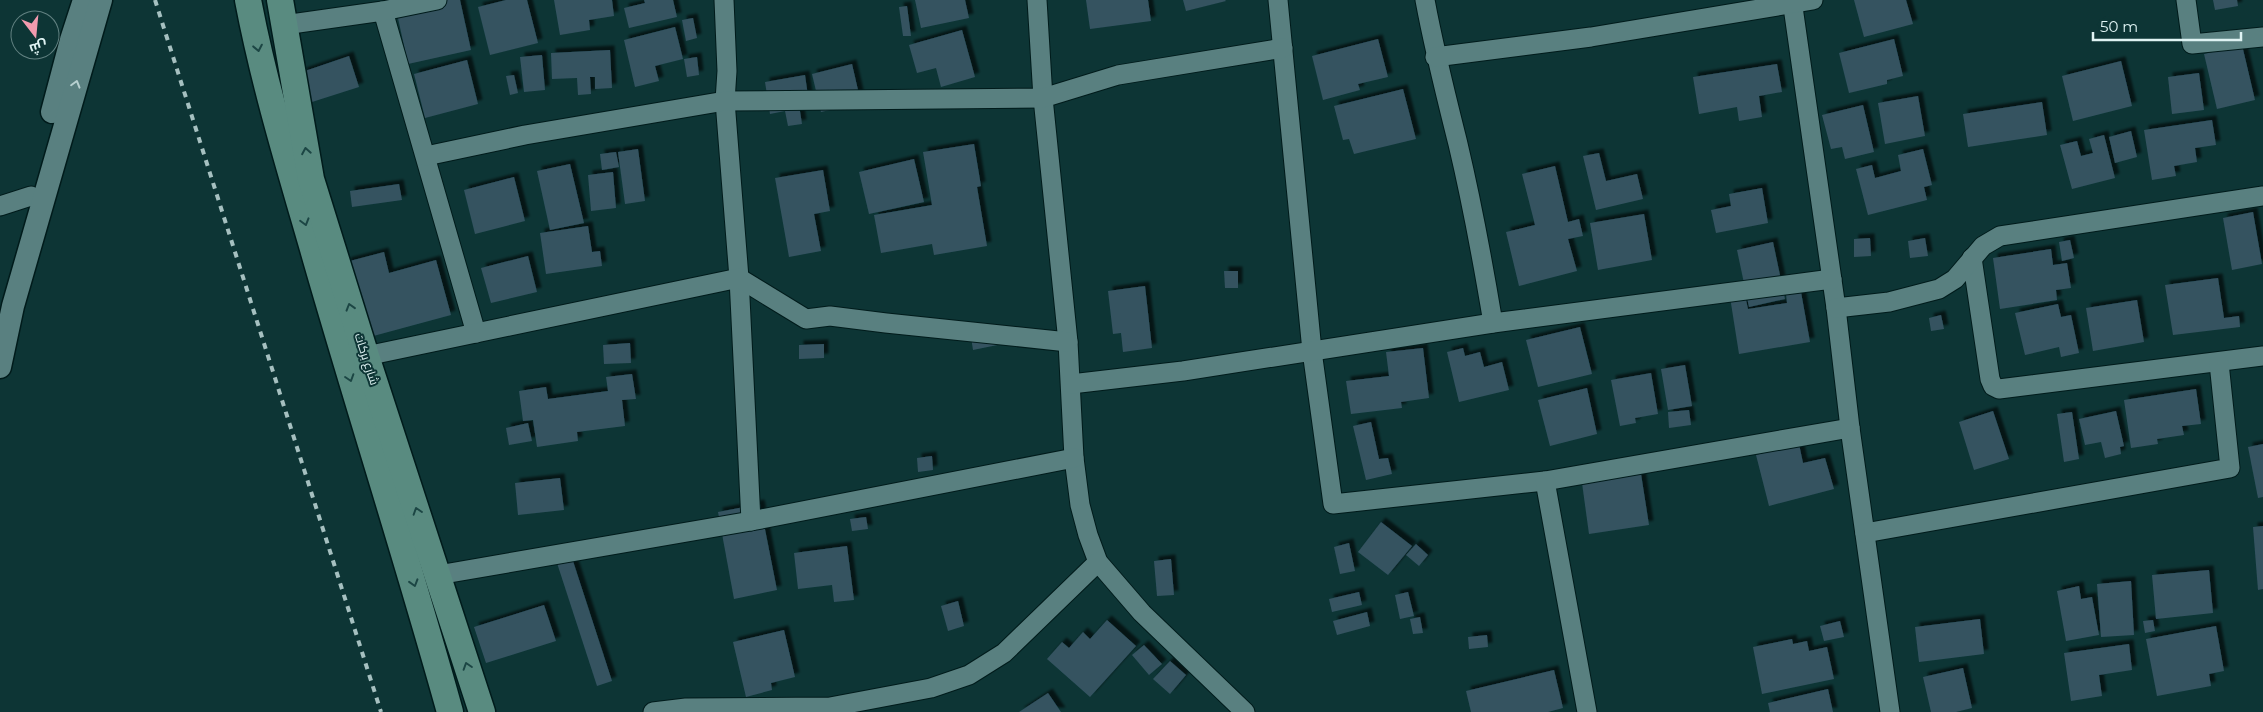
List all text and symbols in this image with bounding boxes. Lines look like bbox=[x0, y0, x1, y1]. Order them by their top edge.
north arrow bbox=[10, 10, 60, 60]
scale bar bbox=[2093, 10, 2240, 42]
text: 50 m bbox=[2100, 17, 2138, 36]
text: ش bbox=[27, 36, 50, 59]
one-way arrow bbox=[252, 43, 262, 52]
one-way arrow bbox=[70, 80, 80, 88]
one-way arrow bbox=[301, 146, 311, 155]
one-way arrow bbox=[299, 217, 309, 225]
one-way arrow bbox=[346, 303, 356, 311]
street label: شارع بركات bbox=[351, 331, 382, 387]
one-way arrow bbox=[345, 373, 355, 381]
one-way arrow bbox=[413, 507, 423, 516]
one-way arrow bbox=[409, 578, 419, 586]
one-way arrow bbox=[463, 662, 473, 670]

